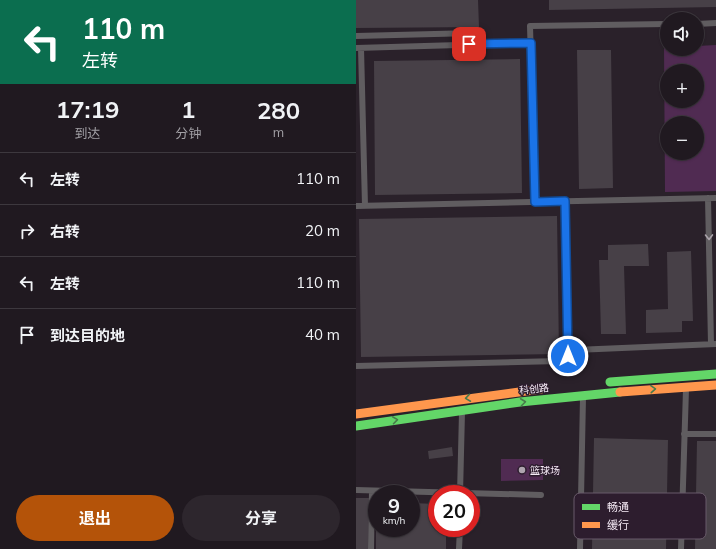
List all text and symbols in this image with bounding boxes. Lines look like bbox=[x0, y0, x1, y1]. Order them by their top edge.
text: 110 m bbox=[82, 11, 165, 46]
map controls bbox=[660, 12, 704, 160]
button: sound bbox=[660, 12, 704, 56]
icon: left bbox=[16, 16, 68, 68]
pin bbox=[452, 27, 486, 61]
icon: arrive bbox=[458, 33, 480, 55]
text: 左转 bbox=[82, 49, 118, 72]
button: + bbox=[660, 64, 704, 108]
text: 17:19 bbox=[56, 94, 119, 124]
text: 1 bbox=[181, 94, 195, 124]
text: 280 bbox=[257, 95, 300, 125]
button: − bbox=[660, 116, 704, 160]
text: m bbox=[273, 124, 284, 140]
text: 到达 bbox=[75, 125, 101, 141]
text: 分钟 bbox=[175, 125, 201, 141]
icon: left bbox=[16, 168, 38, 190]
text: 110 m bbox=[296, 169, 340, 188]
text: 左转 bbox=[50, 170, 80, 189]
icon: right bbox=[16, 220, 38, 242]
text: 20 m bbox=[305, 221, 340, 240]
text: 右转 bbox=[50, 222, 80, 241]
one-way arrow bbox=[704, 234, 713, 240]
icon: left bbox=[16, 272, 38, 294]
text: 110 m bbox=[296, 273, 340, 292]
text: 左转 bbox=[50, 274, 80, 293]
icon: arrive bbox=[16, 324, 38, 346]
text: 40 m bbox=[305, 325, 340, 344]
text: 到达目的地 bbox=[50, 326, 125, 345]
position arrow bbox=[547, 335, 589, 377]
street label: 科创路 bbox=[518, 381, 550, 397]
one-way arrow bbox=[650, 385, 656, 394]
one-way arrow bbox=[465, 393, 471, 402]
one-way arrow bbox=[520, 397, 526, 406]
one-way arrow bbox=[392, 416, 398, 425]
place label: 篮球场 bbox=[530, 464, 560, 477]
marker: 篮球场 bbox=[517, 465, 527, 475]
speed limit sign: 20 bbox=[428, 485, 480, 537]
text: 9 bbox=[388, 493, 400, 518]
legend bbox=[574, 493, 706, 539]
button: 退出 bbox=[16, 495, 174, 541]
button: 分享 bbox=[182, 495, 340, 541]
text: 畅通 bbox=[607, 500, 629, 514]
text: km/h bbox=[383, 514, 405, 527]
text: 缓行 bbox=[607, 518, 629, 532]

